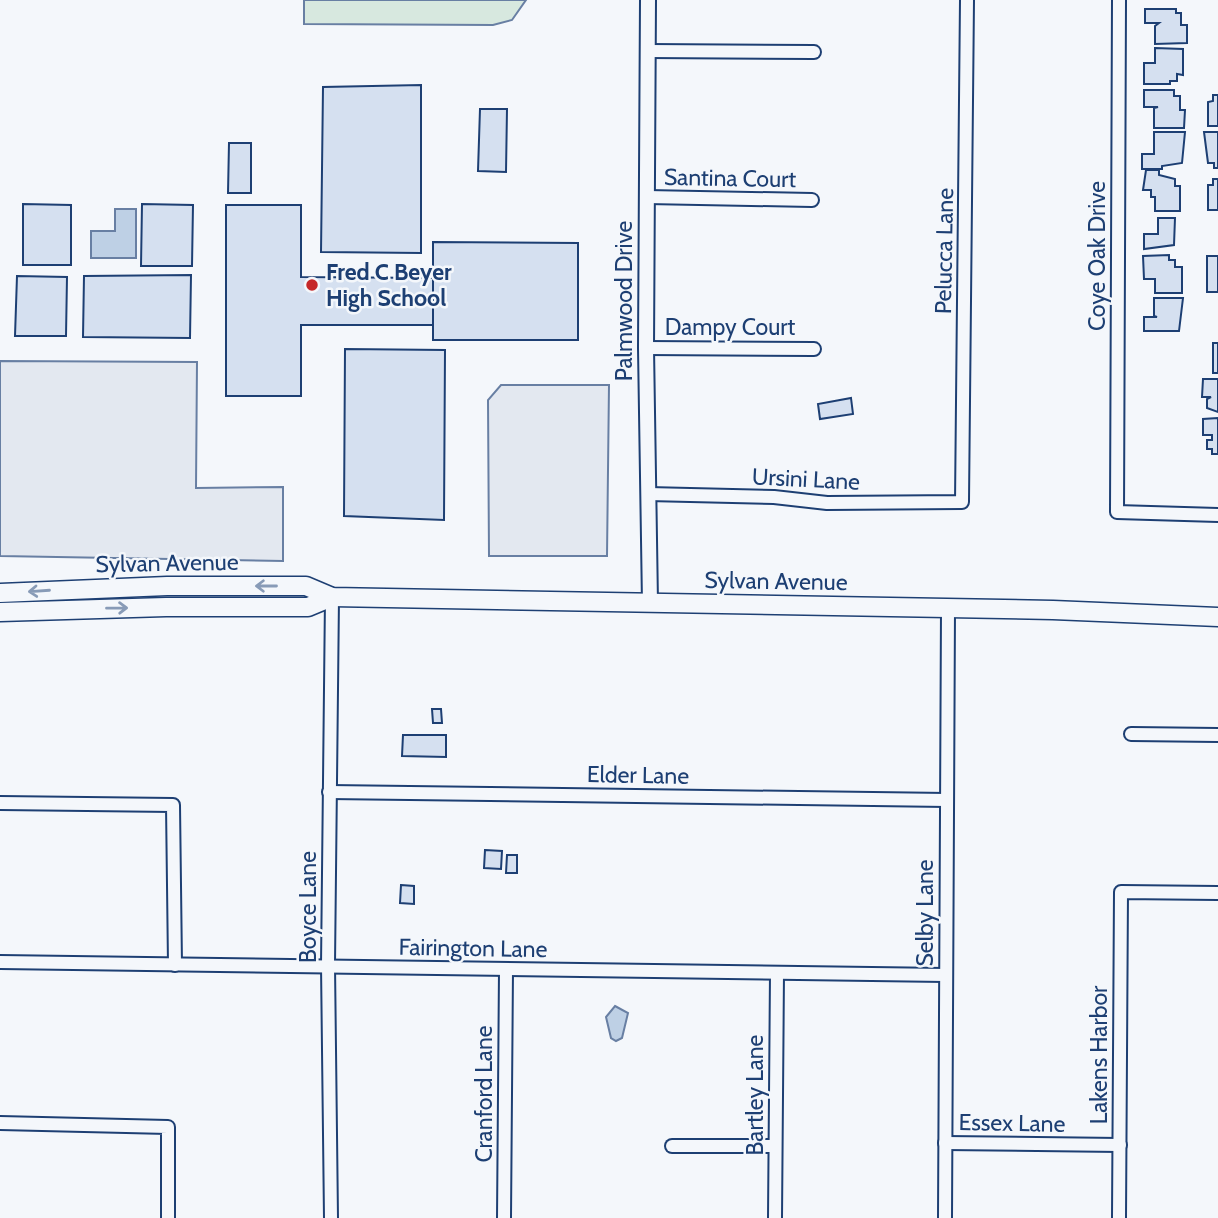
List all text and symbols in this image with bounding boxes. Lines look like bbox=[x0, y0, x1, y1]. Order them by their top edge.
street label: Santina Court bbox=[664, 163, 797, 193]
street label: Coye Oak Drive bbox=[1083, 181, 1111, 331]
street label: Pelucca Lane bbox=[929, 187, 959, 314]
street label: Palmwood Drive bbox=[610, 220, 638, 381]
place label: Fred C Beyer High School bbox=[326, 258, 452, 312]
marker: Fred C Beyer High School bbox=[304, 277, 320, 293]
street label: Dampy Court bbox=[665, 313, 796, 341]
street label: Ursini Lane bbox=[751, 462, 861, 496]
street label: Sylvan Avenue bbox=[95, 548, 239, 578]
street label: Sylvan Avenue bbox=[704, 566, 848, 596]
one-way arrow bbox=[255, 579, 278, 593]
one-way arrow bbox=[28, 585, 51, 598]
one-way arrow bbox=[105, 601, 128, 615]
street label: Elder Lane bbox=[587, 760, 690, 790]
street label: Boyce Lane bbox=[294, 851, 322, 963]
street label: Selby Lane bbox=[911, 859, 939, 967]
street label: Fairington Lane bbox=[398, 933, 548, 963]
street label: Lakens Harbor bbox=[1085, 985, 1113, 1124]
street label: Cranford Lane bbox=[470, 1025, 498, 1163]
street label: Bartley Lane bbox=[741, 1034, 769, 1155]
street label: Essex Lane bbox=[958, 1108, 1066, 1138]

